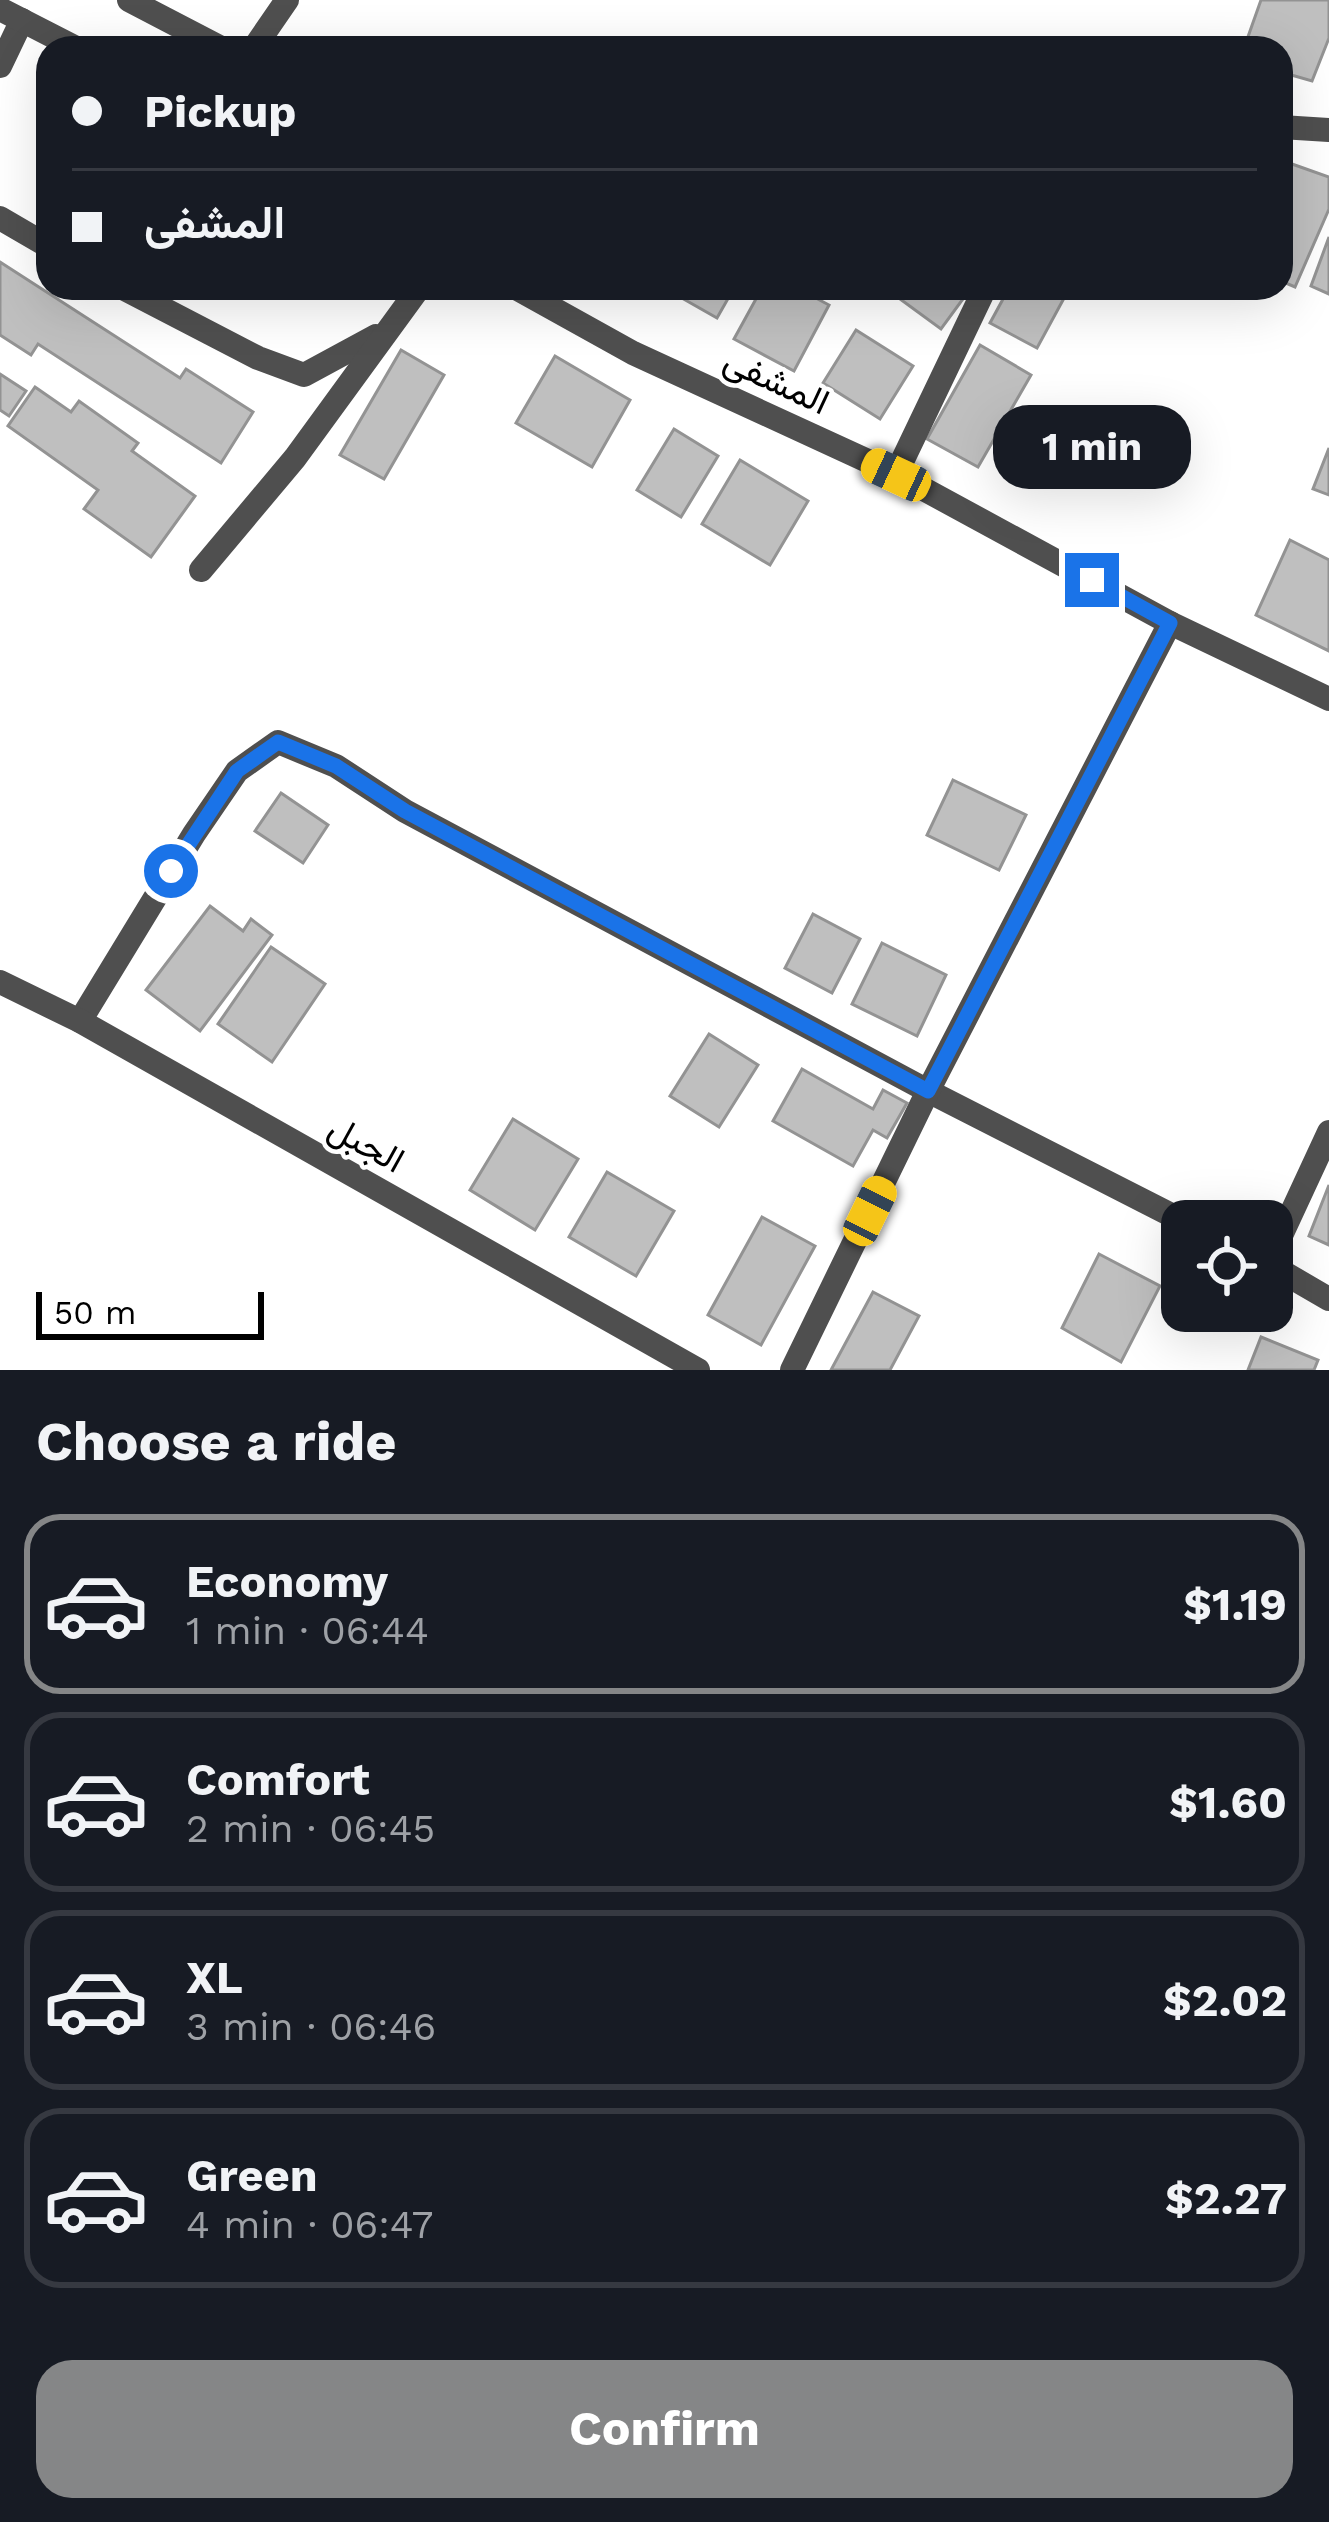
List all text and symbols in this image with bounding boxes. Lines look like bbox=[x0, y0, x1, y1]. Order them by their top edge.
text: Pickup bbox=[144, 85, 296, 138]
text: المشفى bbox=[144, 196, 285, 249]
street label: المشفى bbox=[717, 338, 836, 423]
callout: 1 min bbox=[993, 406, 1191, 490]
text: 1 min bbox=[1042, 424, 1142, 469]
car bbox=[856, 443, 936, 507]
route end bbox=[1065, 553, 1119, 607]
route start bbox=[144, 844, 198, 898]
street label: الجبل bbox=[321, 1106, 412, 1182]
car bbox=[838, 1171, 902, 1251]
map controls bbox=[1161, 1200, 1293, 1332]
button: locate bbox=[1161, 1200, 1293, 1332]
scale bar bbox=[36, 1286, 264, 1339]
text: 50 m bbox=[54, 1293, 136, 1332]
text: Choose a ride bbox=[36, 1410, 397, 1473]
icon: car bbox=[42, 1550, 150, 1658]
text: Economy bbox=[186, 1555, 388, 1608]
text: $1.19 bbox=[1183, 1578, 1287, 1631]
text: 1 min · 06:44 bbox=[186, 1608, 429, 1653]
icon: car bbox=[42, 1748, 150, 1856]
text: Comfort bbox=[186, 1753, 370, 1806]
text: $1.60 bbox=[1169, 1776, 1287, 1829]
text: 2 min · 06:45 bbox=[186, 1806, 435, 1851]
icon: car bbox=[42, 1946, 150, 2054]
text: XL bbox=[186, 1951, 243, 2004]
text: $2.02 bbox=[1163, 1974, 1287, 2027]
text: 3 min · 06:46 bbox=[186, 2004, 436, 2049]
icon: car bbox=[42, 2144, 150, 2252]
text: Green bbox=[186, 2149, 318, 2202]
text: $2.27 bbox=[1165, 2172, 1287, 2225]
text: 4 min · 06:47 bbox=[186, 2202, 434, 2247]
button: Confirm bbox=[36, 2360, 1293, 2498]

